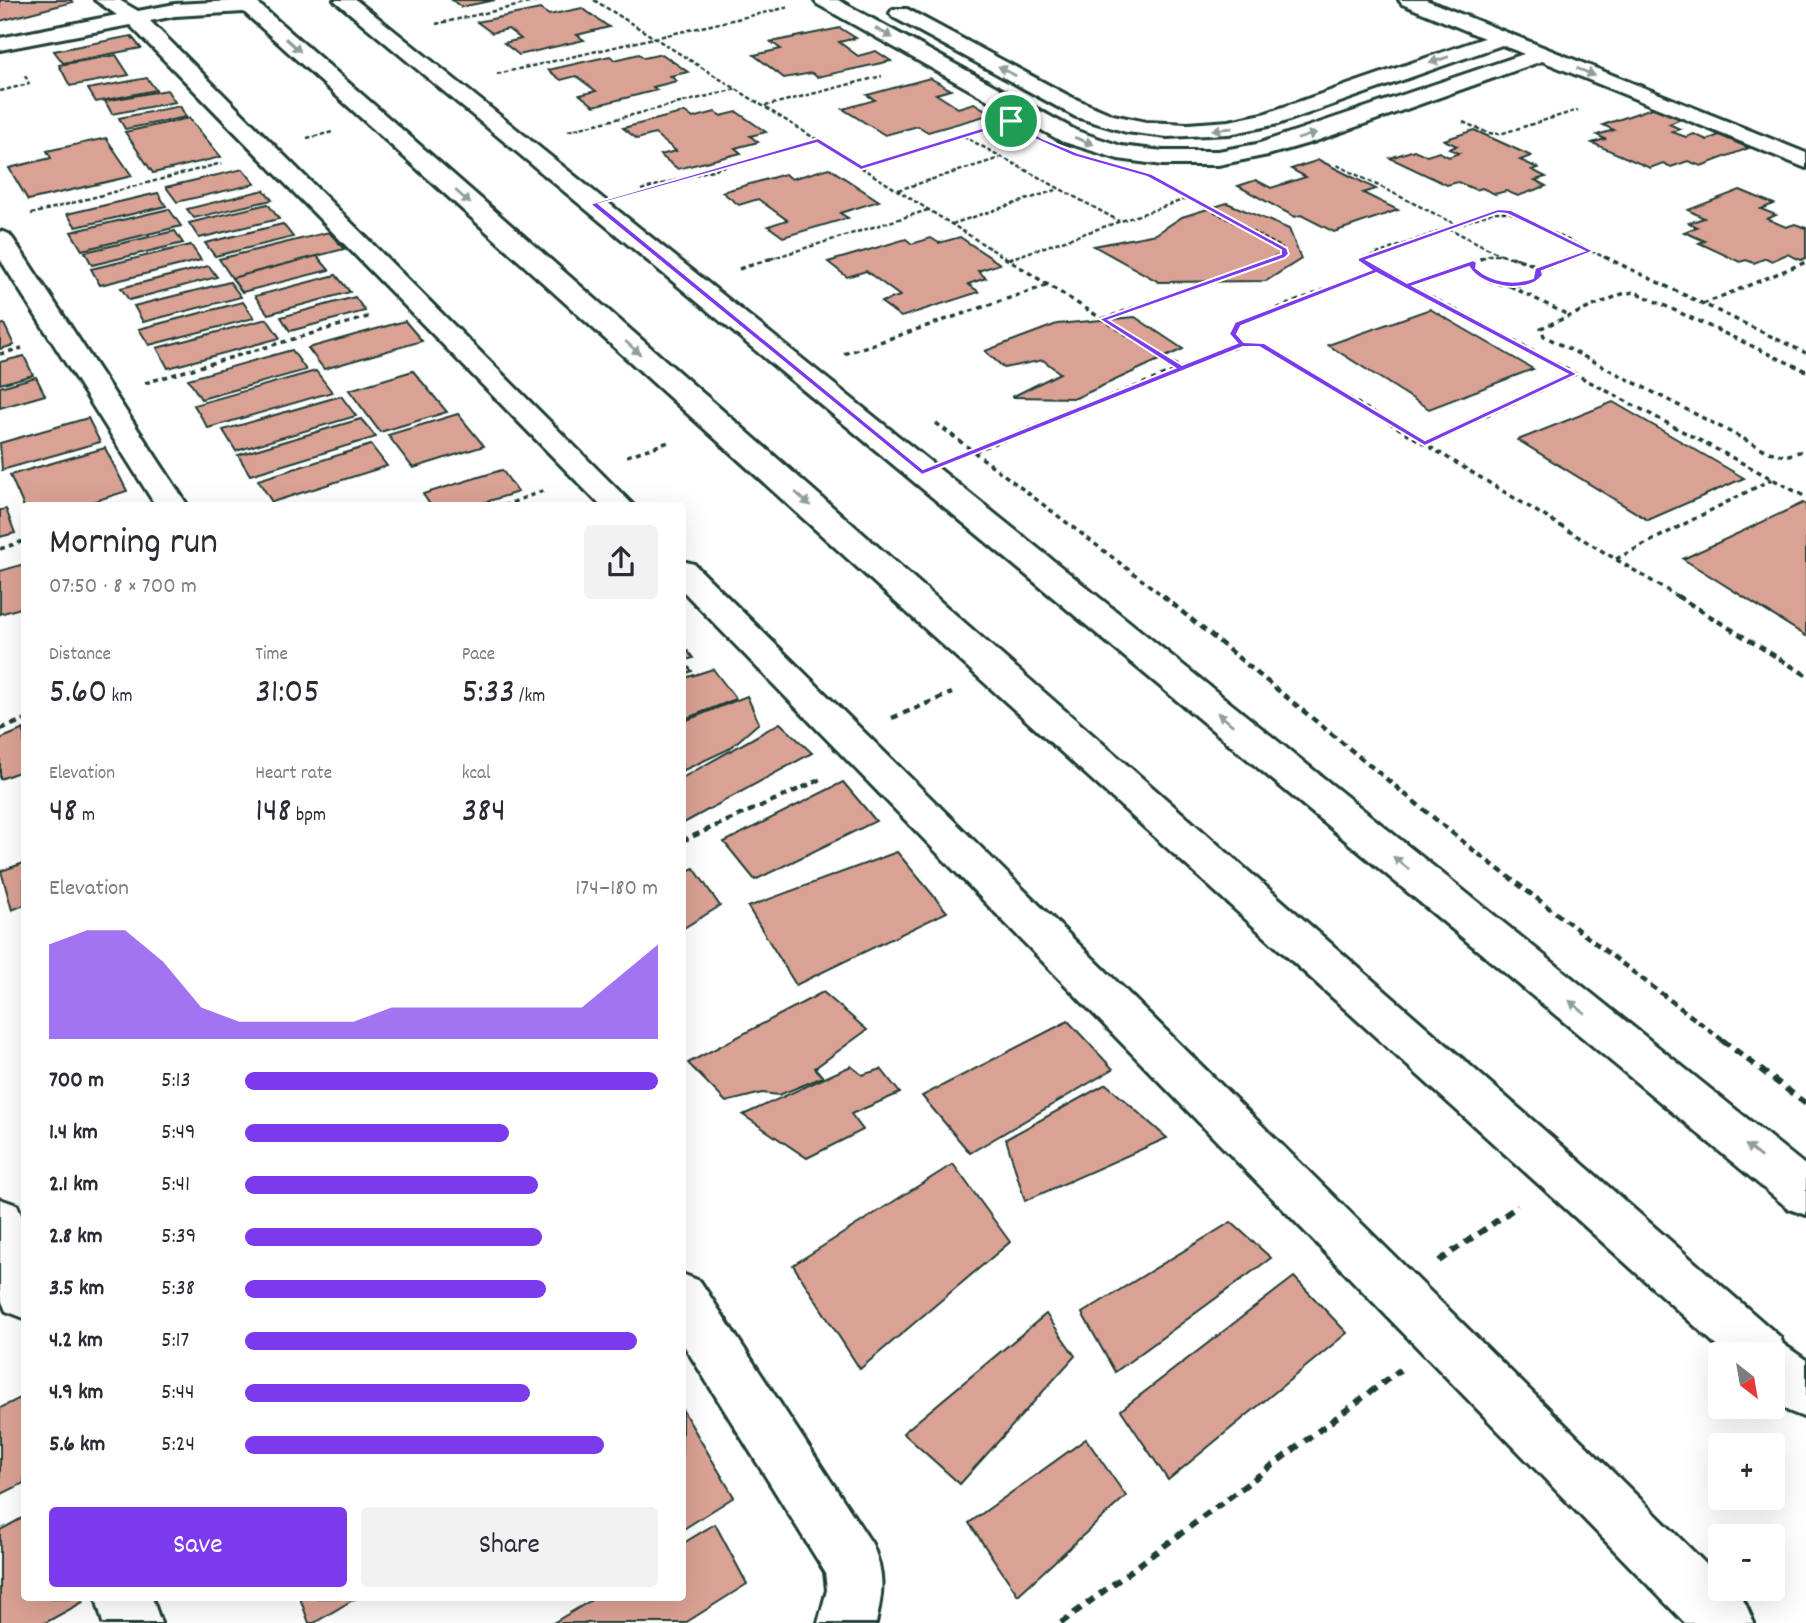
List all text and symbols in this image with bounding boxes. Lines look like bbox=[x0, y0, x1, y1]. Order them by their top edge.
one-way arrow bbox=[874, 27, 893, 39]
one-way arrow bbox=[284, 37, 301, 53]
one-way arrow bbox=[1428, 55, 1449, 66]
one-way arrow bbox=[998, 65, 1017, 77]
one-way arrow bbox=[1576, 66, 1597, 77]
pin bbox=[981, 91, 1041, 151]
icon: arrive bbox=[992, 102, 1030, 140]
one-way arrow bbox=[1211, 124, 1233, 135]
one-way arrow bbox=[1296, 131, 1317, 141]
one-way arrow bbox=[1073, 136, 1094, 147]
one-way arrow bbox=[454, 189, 472, 205]
one-way arrow bbox=[624, 340, 642, 356]
one-way arrow bbox=[794, 491, 811, 507]
text: Morning run bbox=[49, 517, 218, 572]
button: share bbox=[584, 525, 658, 599]
text: 07:50 · 8 × 700 m bbox=[49, 571, 197, 604]
text: Distance bbox=[49, 642, 111, 669]
text: Time bbox=[255, 642, 288, 669]
text: Pace bbox=[462, 642, 495, 669]
text: 5.60 bbox=[49, 669, 107, 719]
text: 31:05 bbox=[255, 669, 320, 719]
text: 5:33 bbox=[462, 669, 515, 719]
text: km bbox=[107, 684, 132, 711]
text: /km bbox=[515, 684, 545, 711]
one-way arrow bbox=[1216, 712, 1234, 727]
text: Elevation bbox=[49, 761, 115, 788]
text: Heart rate bbox=[255, 761, 332, 788]
text: kcal bbox=[462, 761, 491, 788]
text: 48 bbox=[49, 788, 78, 838]
text: 148 bbox=[255, 788, 292, 838]
text: 384 bbox=[462, 788, 506, 838]
text: m bbox=[78, 803, 95, 830]
text: bpm bbox=[292, 803, 326, 830]
one-way arrow bbox=[1392, 856, 1410, 871]
text: Elevation bbox=[49, 873, 129, 906]
text: 174–180 m bbox=[575, 873, 658, 906]
one-way arrow bbox=[1568, 1000, 1586, 1015]
text: 700 m bbox=[49, 1065, 104, 1098]
text: 5:13 bbox=[161, 1065, 191, 1098]
text: 1.4 km bbox=[49, 1117, 98, 1150]
text: 5:49 bbox=[161, 1117, 196, 1150]
one-way arrow bbox=[1745, 1144, 1762, 1159]
text: 2.1 km bbox=[49, 1169, 98, 1202]
text: 5:41 bbox=[161, 1169, 190, 1202]
text: 2.8 km bbox=[49, 1221, 103, 1254]
text: 5:39 bbox=[161, 1221, 196, 1254]
text: 3.5 km bbox=[49, 1273, 104, 1306]
text: 5:38 bbox=[161, 1273, 195, 1306]
text: 4.2 km bbox=[49, 1325, 103, 1358]
text: 5:17 bbox=[161, 1325, 189, 1358]
north arrow bbox=[1708, 1342, 1785, 1419]
map controls bbox=[1708, 1342, 1785, 1601]
text: 4.9 km bbox=[49, 1377, 103, 1410]
text: 5:44 bbox=[161, 1377, 195, 1410]
text: 5.6 km bbox=[49, 1429, 105, 1462]
text: 5:24 bbox=[161, 1429, 195, 1462]
button: + bbox=[1708, 1433, 1785, 1510]
button: Save bbox=[49, 1507, 347, 1587]
button: Share bbox=[361, 1507, 658, 1587]
button: − bbox=[1708, 1524, 1785, 1601]

